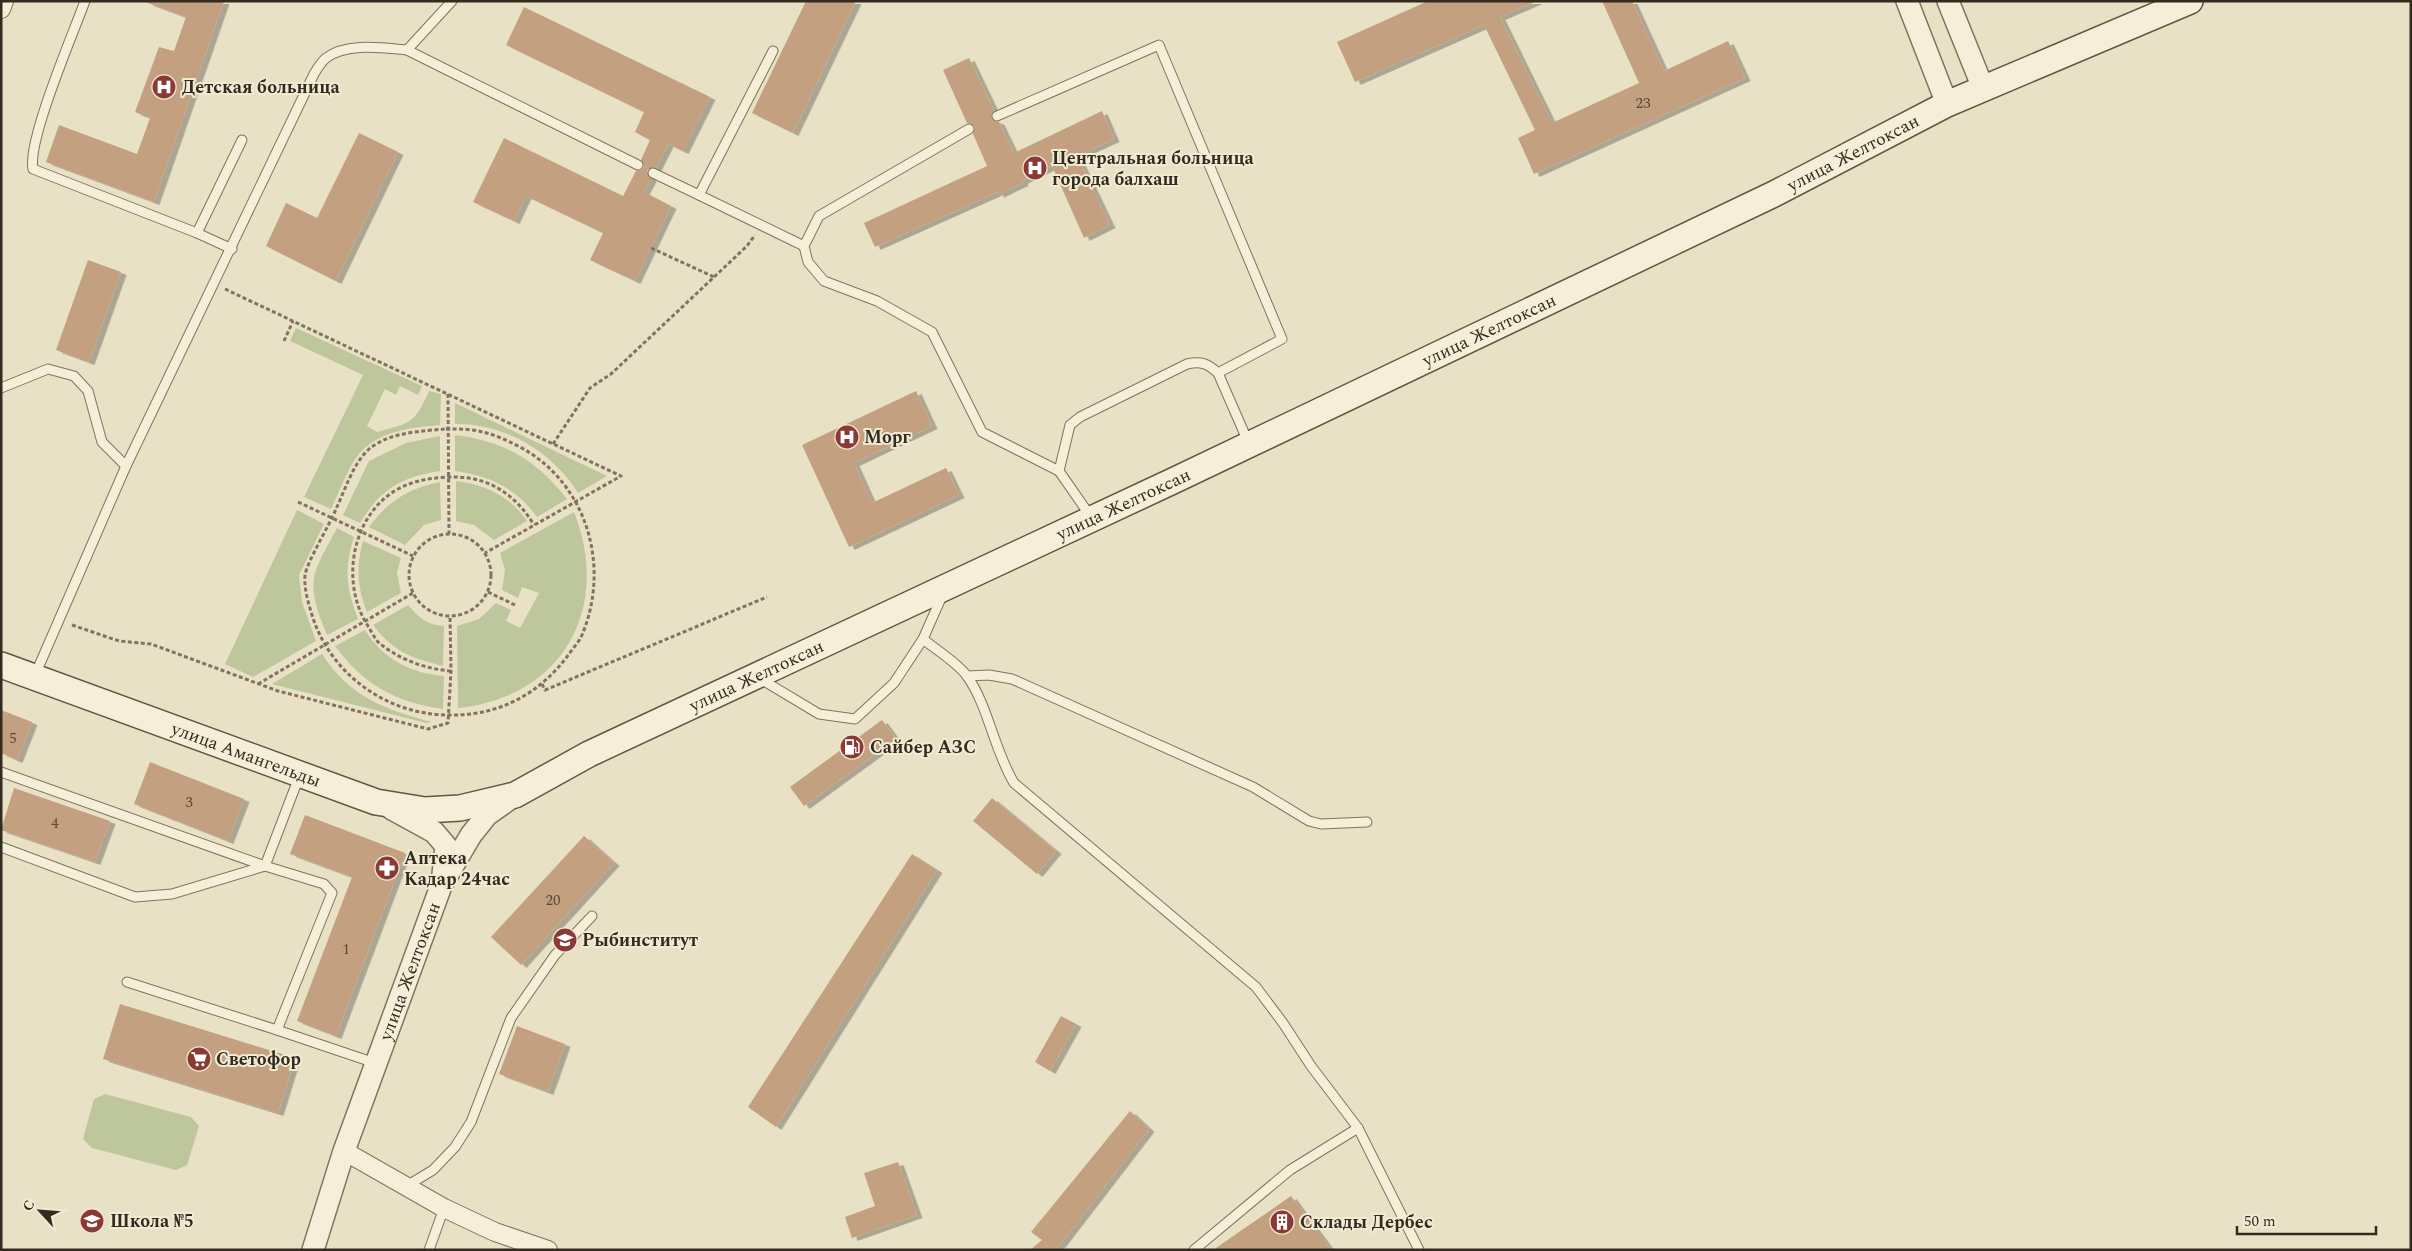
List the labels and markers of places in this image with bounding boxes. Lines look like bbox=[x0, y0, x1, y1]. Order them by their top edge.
hospital icon: Детская больница bbox=[151, 74, 177, 100]
place label: Детская больница bbox=[182, 74, 340, 101]
place label: Центральная больница города балхаш bbox=[1052, 145, 1255, 193]
hospital icon: Центральная больница города балхаш bbox=[1022, 155, 1048, 181]
hospital icon: Морг bbox=[834, 424, 860, 450]
place label: Морг bbox=[864, 424, 911, 451]
fuel station icon: Сайбер АЗС bbox=[839, 734, 865, 760]
place label: Сайбер АЗС bbox=[870, 734, 976, 761]
place label: Аптека Кадар 24час bbox=[404, 845, 510, 893]
pharmacy icon: Аптека Кадар 24час bbox=[374, 855, 400, 881]
school or university icon: Рыбинститут bbox=[552, 927, 578, 953]
place label: Рыбинститут bbox=[582, 927, 698, 954]
supermarket icon: Светофор bbox=[186, 1046, 212, 1072]
place label: Светофор bbox=[216, 1046, 301, 1073]
school or university icon: Школа №5 bbox=[79, 1208, 105, 1234]
place label: Школа №5 bbox=[110, 1208, 194, 1235]
building icon: Склады Дербес bbox=[1269, 1209, 1295, 1235]
place label: Склады Дербес bbox=[1300, 1209, 1433, 1236]

